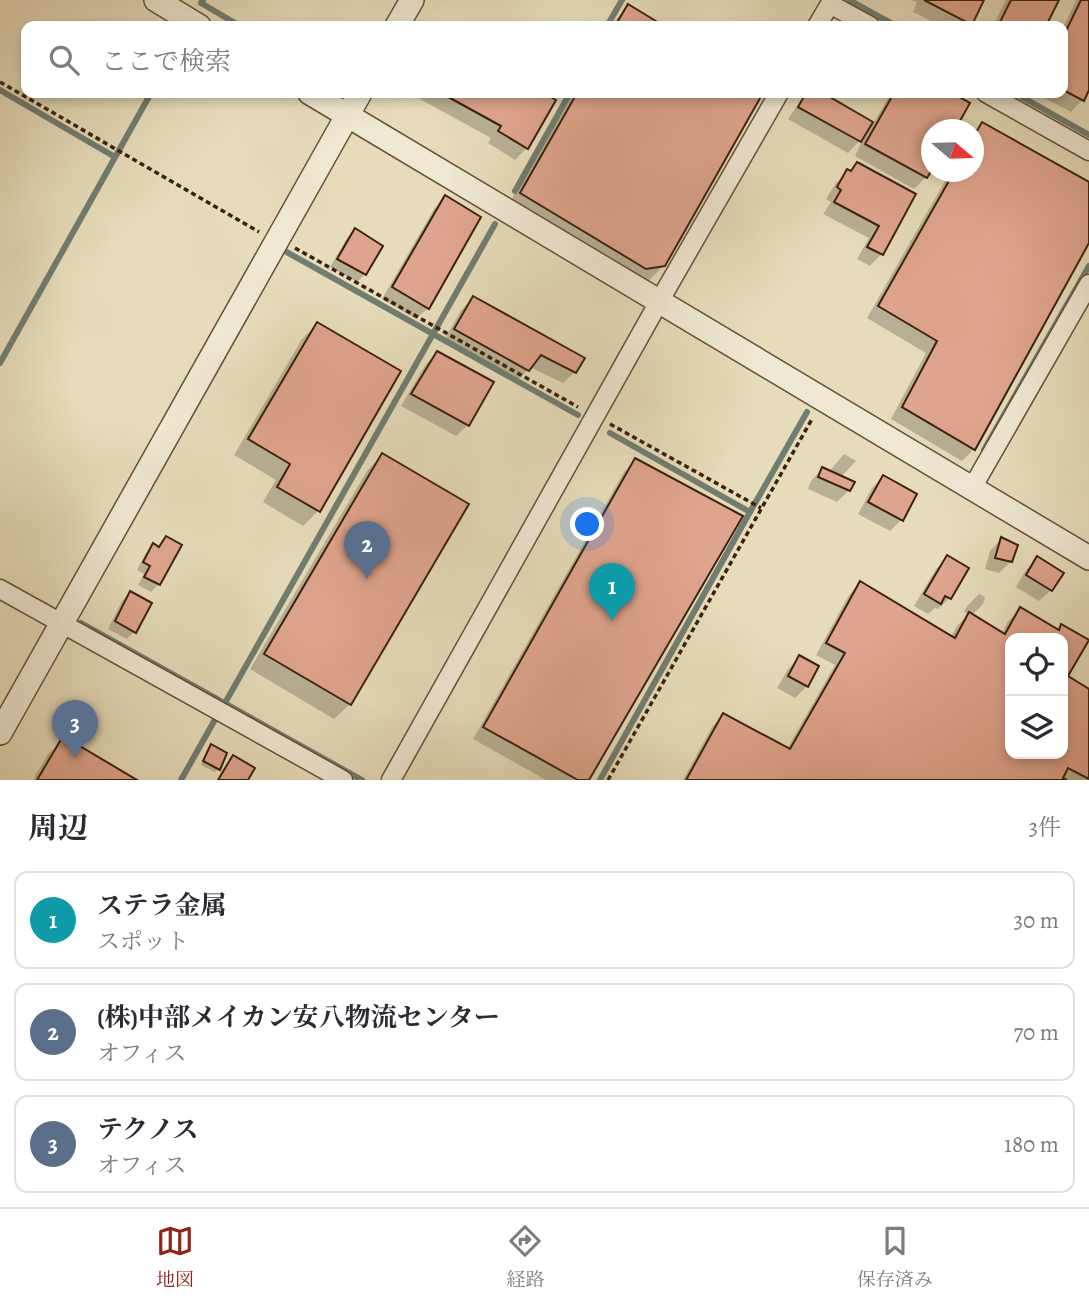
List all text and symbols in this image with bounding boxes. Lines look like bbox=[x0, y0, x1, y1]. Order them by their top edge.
search box bbox=[21, 21, 1068, 98]
icon: search bbox=[45, 41, 83, 79]
text: ここで検索 bbox=[101, 44, 231, 79]
north arrow bbox=[921, 119, 984, 182]
your location bbox=[570, 507, 604, 541]
pin: 2 bbox=[344, 521, 390, 579]
pin: 1 bbox=[589, 563, 635, 621]
map controls bbox=[1005, 633, 1068, 759]
button: locate bbox=[1005, 633, 1068, 696]
button: layers bbox=[1005, 696, 1068, 759]
pin: 3 bbox=[52, 700, 98, 758]
text: 周辺 bbox=[28, 808, 88, 848]
text: 3件 bbox=[1028, 812, 1061, 843]
text: ステラ金属 bbox=[97, 888, 226, 923]
text: 1 bbox=[49, 905, 57, 936]
text: 30 m bbox=[1013, 905, 1059, 936]
text: スポット bbox=[97, 926, 189, 957]
text: (株)中部メイカン安八物流センター bbox=[97, 1000, 500, 1035]
text: 2 bbox=[47, 1017, 59, 1048]
text: 70 m bbox=[1013, 1017, 1059, 1048]
text: オフィス bbox=[97, 1038, 186, 1069]
text: テクノス bbox=[97, 1112, 198, 1147]
text: 3 bbox=[48, 1129, 58, 1160]
text: 180 m bbox=[1004, 1129, 1059, 1160]
text: オフィス bbox=[97, 1150, 186, 1181]
tab: 地図 bbox=[156, 1222, 194, 1293]
tab: 経路 bbox=[506, 1222, 545, 1293]
tab: 保存済み bbox=[857, 1222, 933, 1293]

